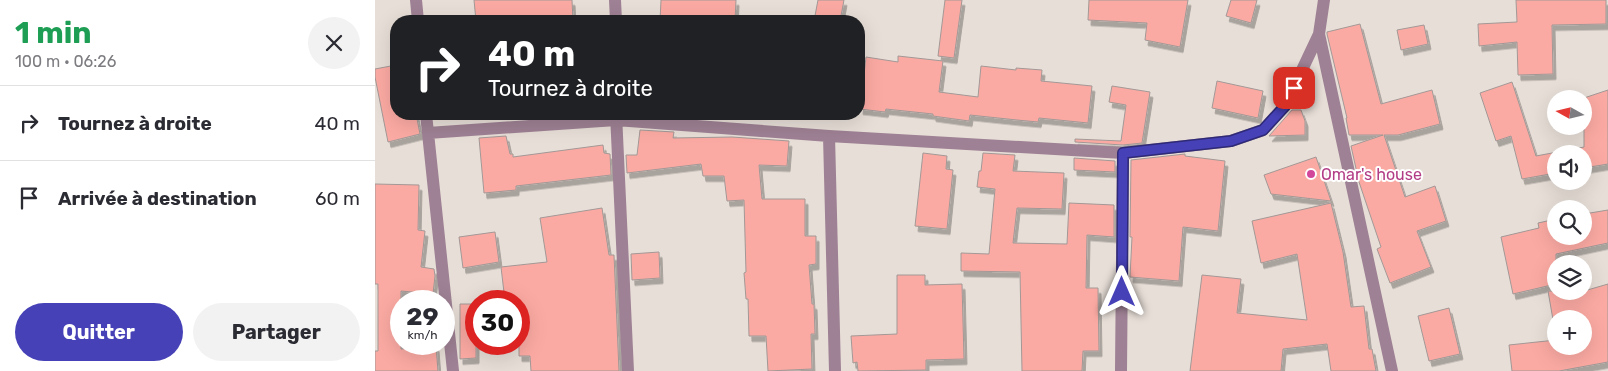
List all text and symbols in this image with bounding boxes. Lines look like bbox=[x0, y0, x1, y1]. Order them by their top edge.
text: 1 min bbox=[15, 15, 92, 51]
button: close bbox=[308, 17, 360, 69]
text: 40 m bbox=[488, 33, 575, 75]
icon: right bbox=[405, 35, 470, 100]
text: 100 m · 06:26 bbox=[15, 52, 116, 71]
pin bbox=[1273, 67, 1315, 109]
icon: arrive bbox=[1280, 74, 1308, 102]
text: Tournez à droite bbox=[488, 75, 653, 102]
north arrow bbox=[1547, 90, 1593, 135]
map controls bbox=[1547, 90, 1592, 355]
icon: right bbox=[15, 109, 43, 137]
text: Tournez à droite bbox=[58, 112, 212, 135]
text: 40 m bbox=[315, 112, 360, 135]
button: sound bbox=[1547, 145, 1592, 190]
place label: Omar's house bbox=[1321, 165, 1422, 184]
marker: Omar's house bbox=[1305, 168, 1317, 180]
icon: arrive bbox=[15, 184, 43, 212]
text: Arrivée à destination bbox=[58, 187, 257, 210]
text: 60 m bbox=[315, 187, 360, 210]
button: search bbox=[1547, 200, 1592, 245]
button: layers bbox=[1547, 255, 1592, 300]
position arrow bbox=[1095, 265, 1147, 317]
speed limit sign: 30 bbox=[465, 290, 530, 355]
text: 29 bbox=[406, 302, 439, 331]
button: Quitter bbox=[15, 303, 183, 361]
button: Partager bbox=[193, 303, 360, 361]
button: + bbox=[1547, 310, 1592, 355]
text: km/h bbox=[408, 328, 437, 342]

